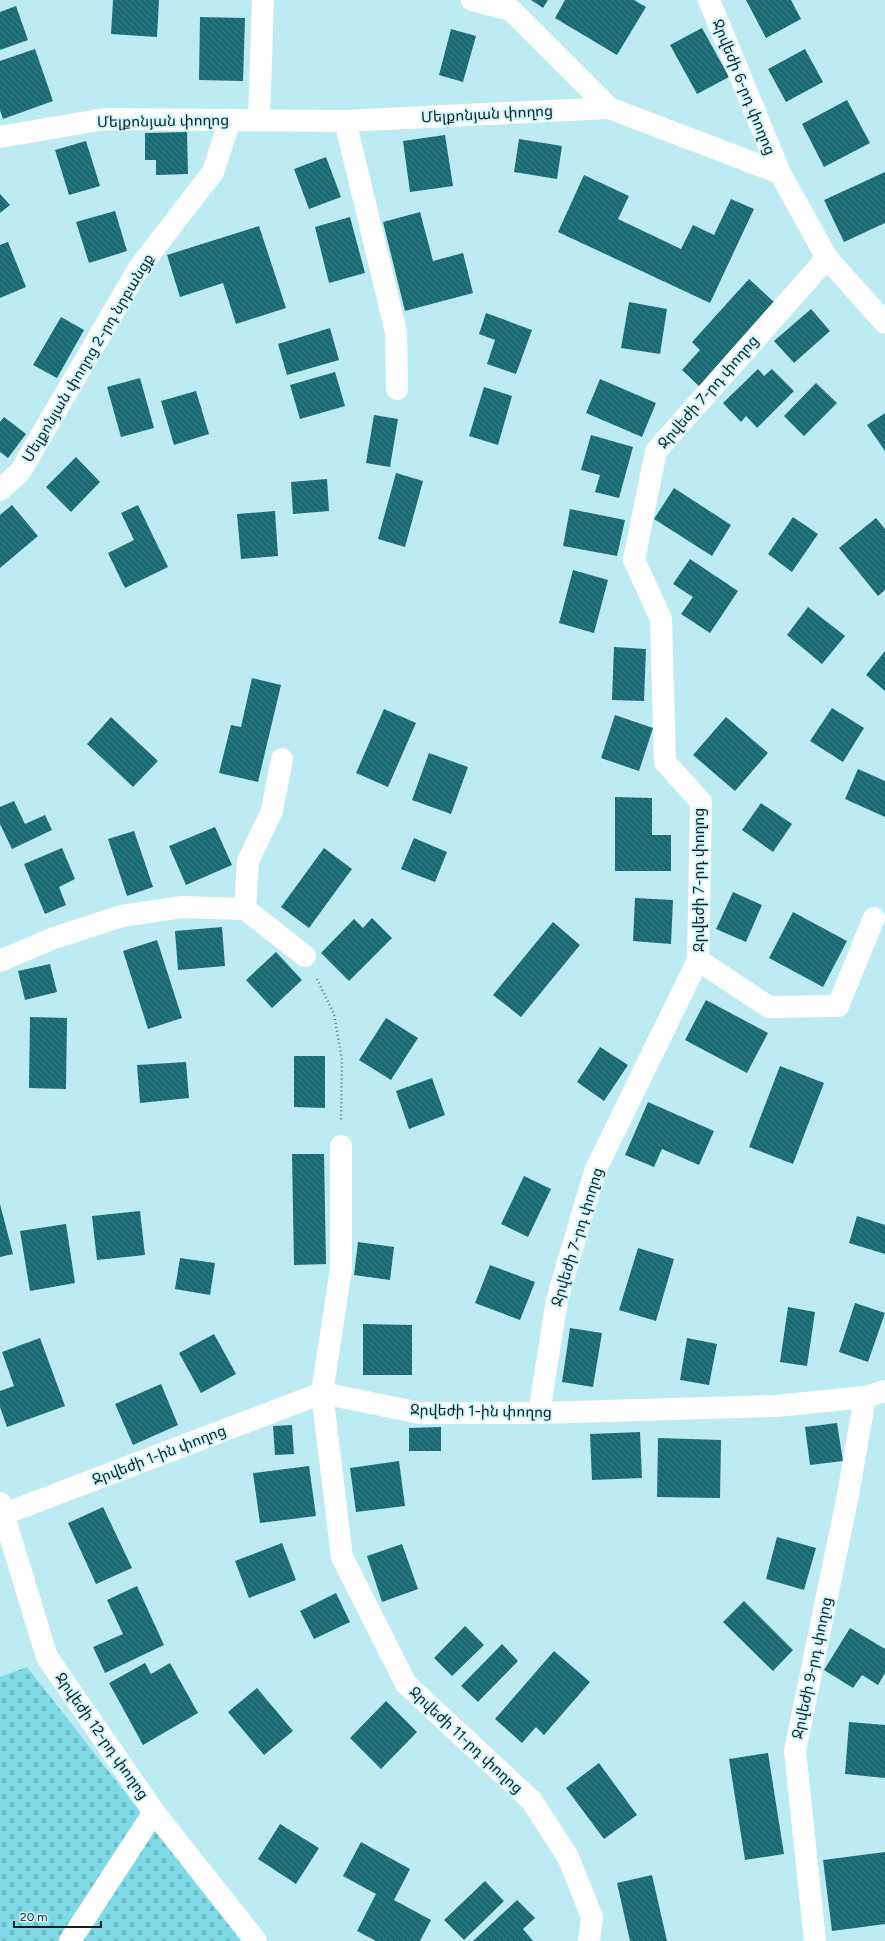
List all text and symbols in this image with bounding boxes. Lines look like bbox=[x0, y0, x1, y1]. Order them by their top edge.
street label: Ջրվեժի 6-րդ փողոց bbox=[709, 17, 779, 157]
street label: Մելքոնյան փողոց bbox=[421, 102, 553, 126]
street label: Մելքոնյան փողոց bbox=[97, 111, 229, 131]
street label: Մելքոնյան փողոց 2-րդ նրբանցք bbox=[18, 250, 158, 466]
street label: Ջրվեժի 7-րդ փողոց bbox=[654, 332, 762, 452]
street label: Ջրվեժի 7-րդ փողոց bbox=[690, 808, 708, 952]
street label: Ջրվեժի 7-րդ փողոց bbox=[547, 1165, 607, 1309]
street label: Ջրվեժի 1-ին փողոց bbox=[410, 1401, 552, 1421]
street label: Ջրվեժի 1-ին փողոց bbox=[90, 1421, 228, 1489]
street label: Ջրվեժի 9-րդ փողոց bbox=[788, 1595, 836, 1741]
street label: Ջրվեժի 12-րդ փողոց bbox=[51, 1669, 153, 1803]
street label: Ջրվեժի 11-րդ փողոց bbox=[405, 1683, 527, 1797]
scale bar bbox=[14, 1903, 101, 1929]
text: 20 m bbox=[20, 1910, 48, 1924]

